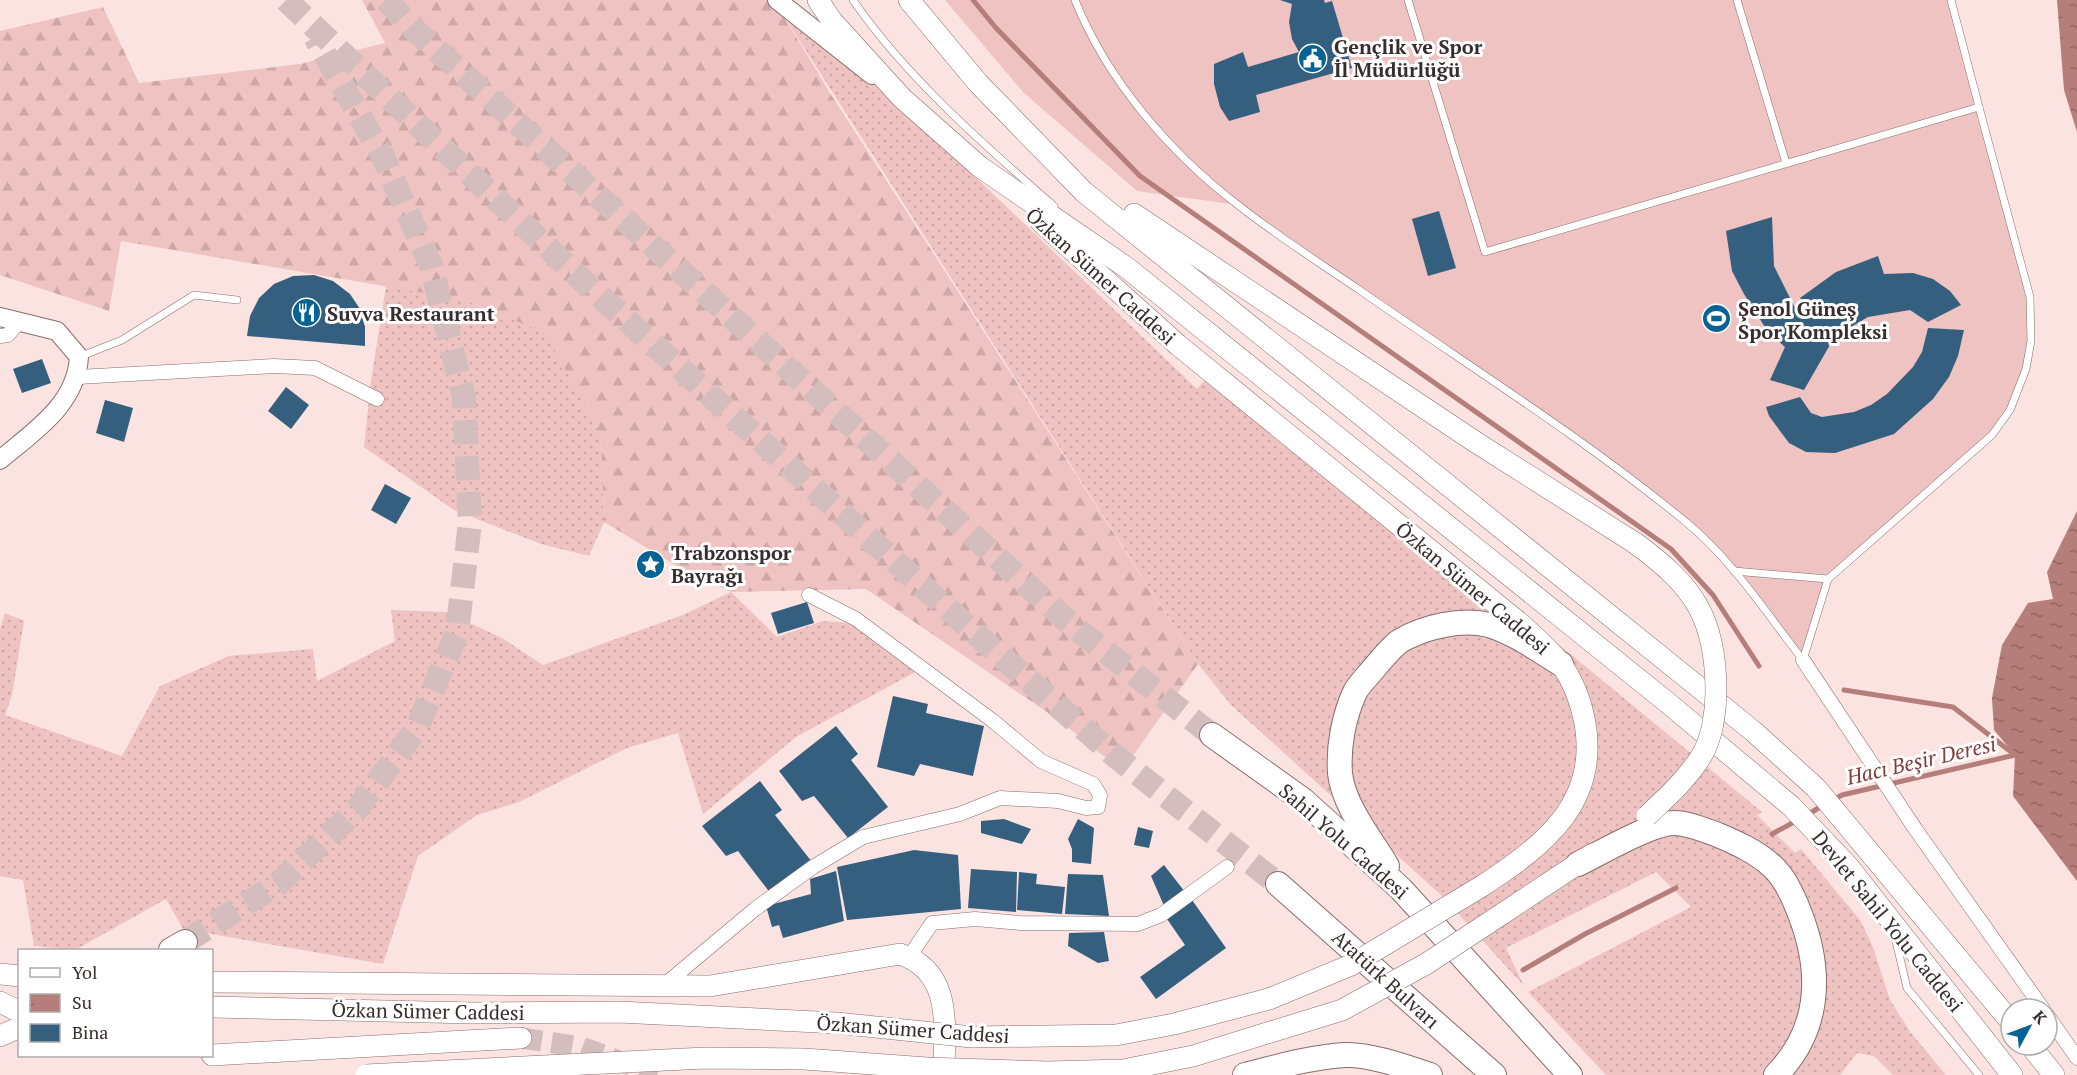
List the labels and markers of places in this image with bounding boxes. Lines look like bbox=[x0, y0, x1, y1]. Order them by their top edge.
place label: Gençlik ve Spor İl Müdürlüğü bbox=[1334, 33, 1483, 83]
public building icon: Gençlik ve Spor İl Müdürlüğü bbox=[1297, 42, 1329, 74]
place label: Şenol Güneş Spor Kompleksi bbox=[1738, 295, 1888, 345]
restaurant icon: Suvva Restaurant bbox=[290, 297, 322, 329]
place label: Suvva Restaurant bbox=[327, 300, 495, 327]
sports icon: Şenol Güneş Spor Kompleksi bbox=[1701, 303, 1733, 335]
place label: Trabzonspor Bayrağı bbox=[671, 539, 792, 589]
place icon: Trabzonspor Bayrağı bbox=[634, 548, 666, 580]

